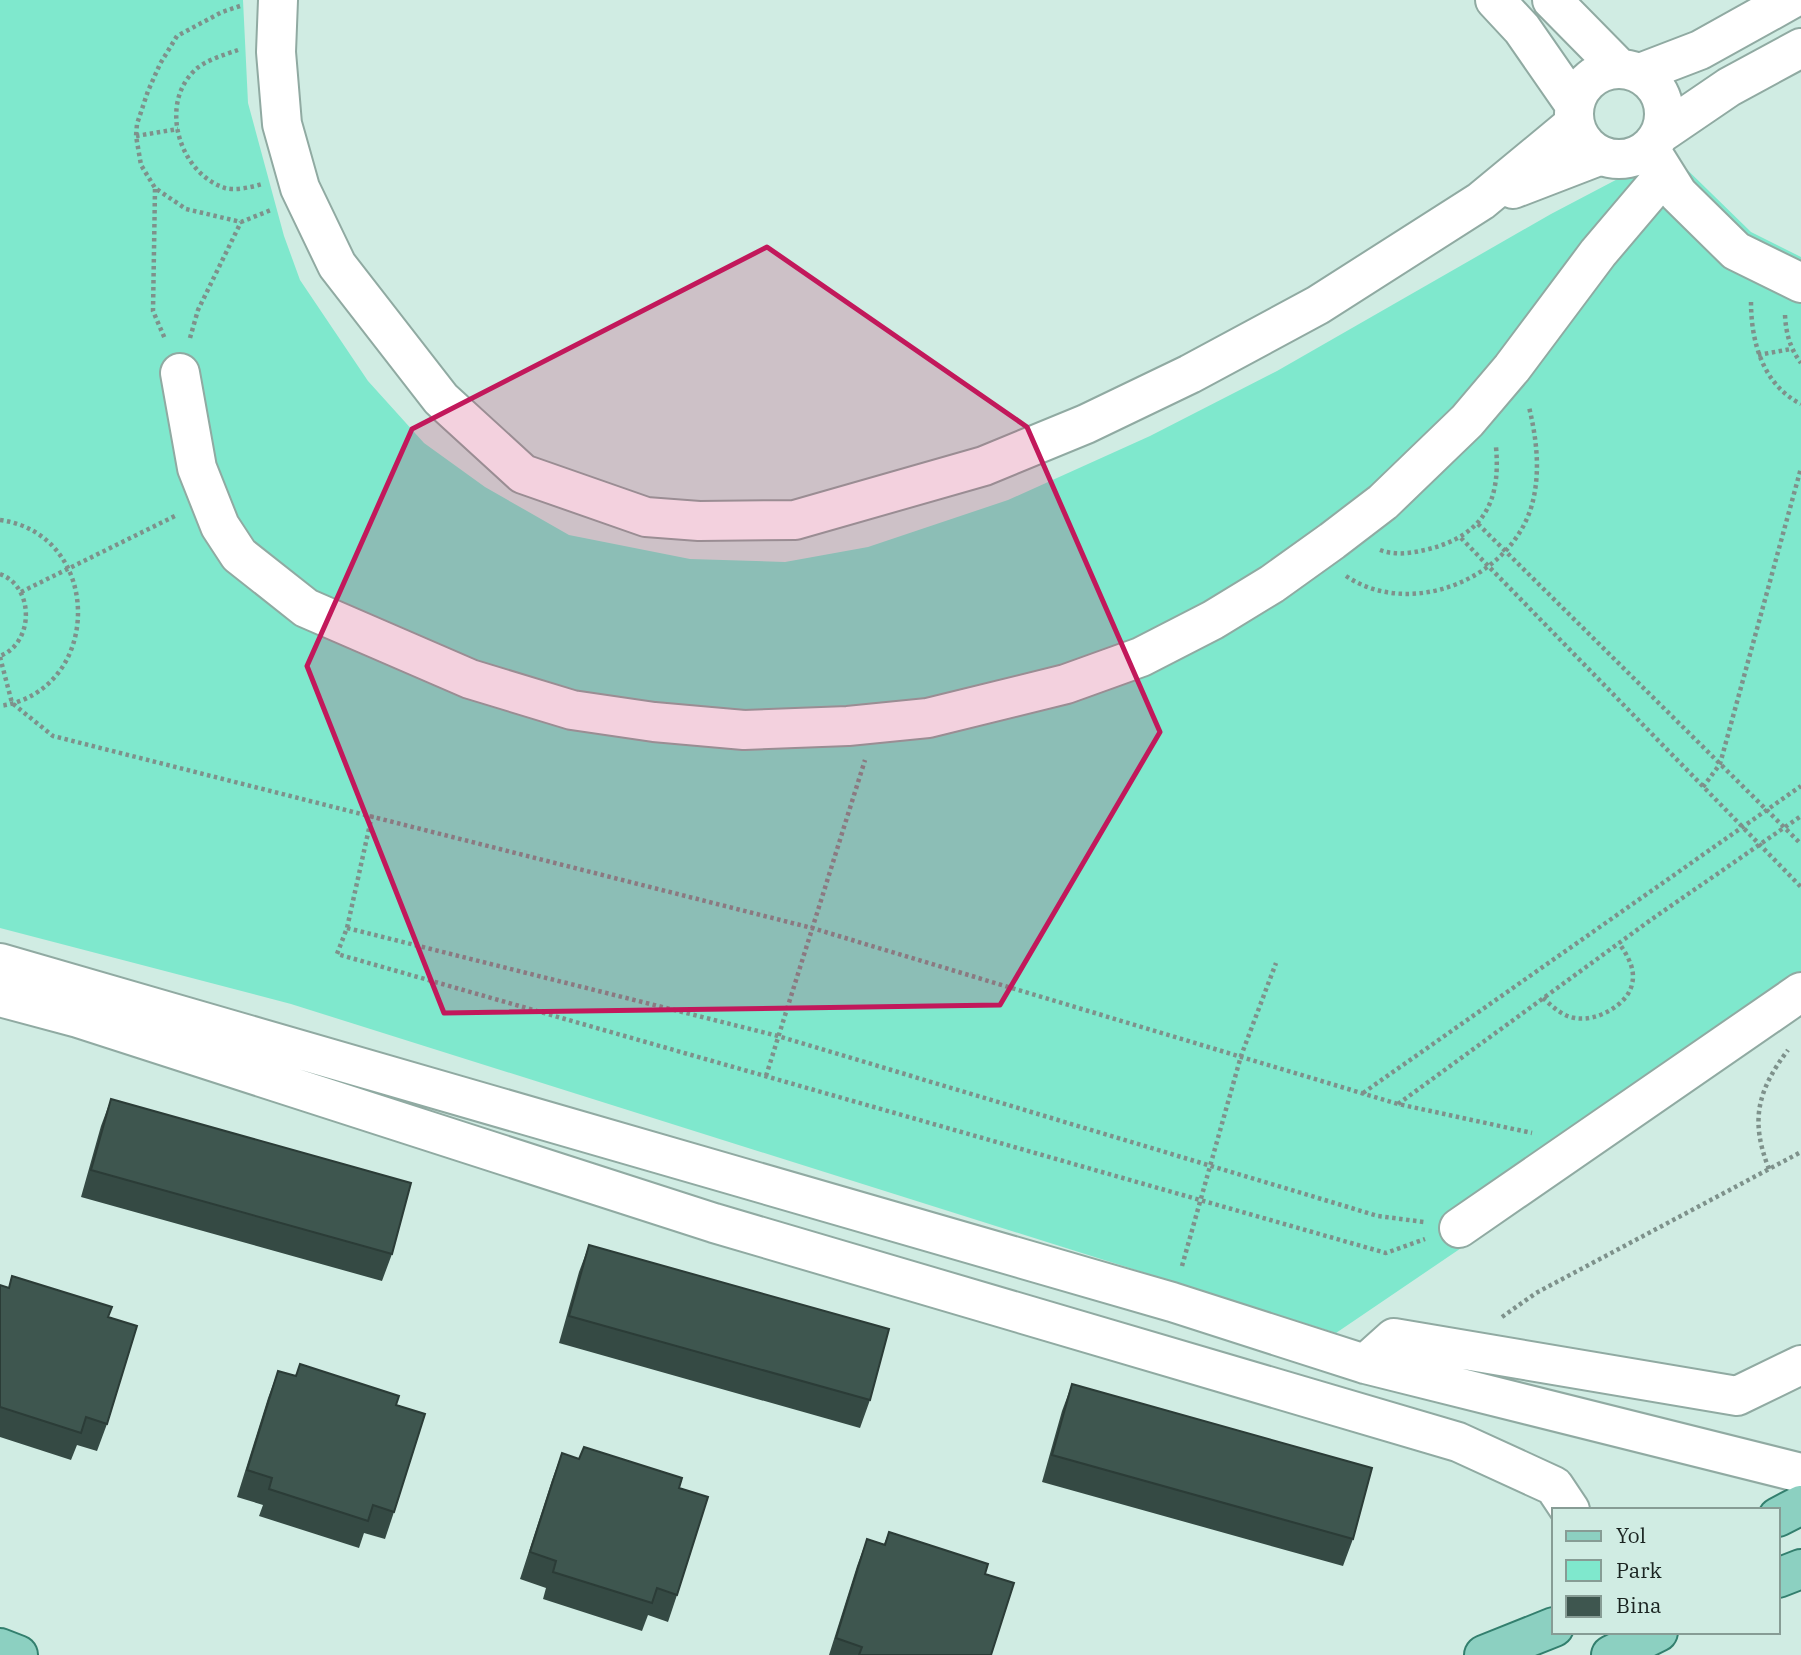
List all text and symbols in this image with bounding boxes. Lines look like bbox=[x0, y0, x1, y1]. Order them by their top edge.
legend bbox=[1552, 1508, 1780, 1634]
text: Yol bbox=[1616, 1521, 1646, 1549]
text: Park bbox=[1616, 1556, 1663, 1584]
text: Bina bbox=[1616, 1591, 1662, 1619]

